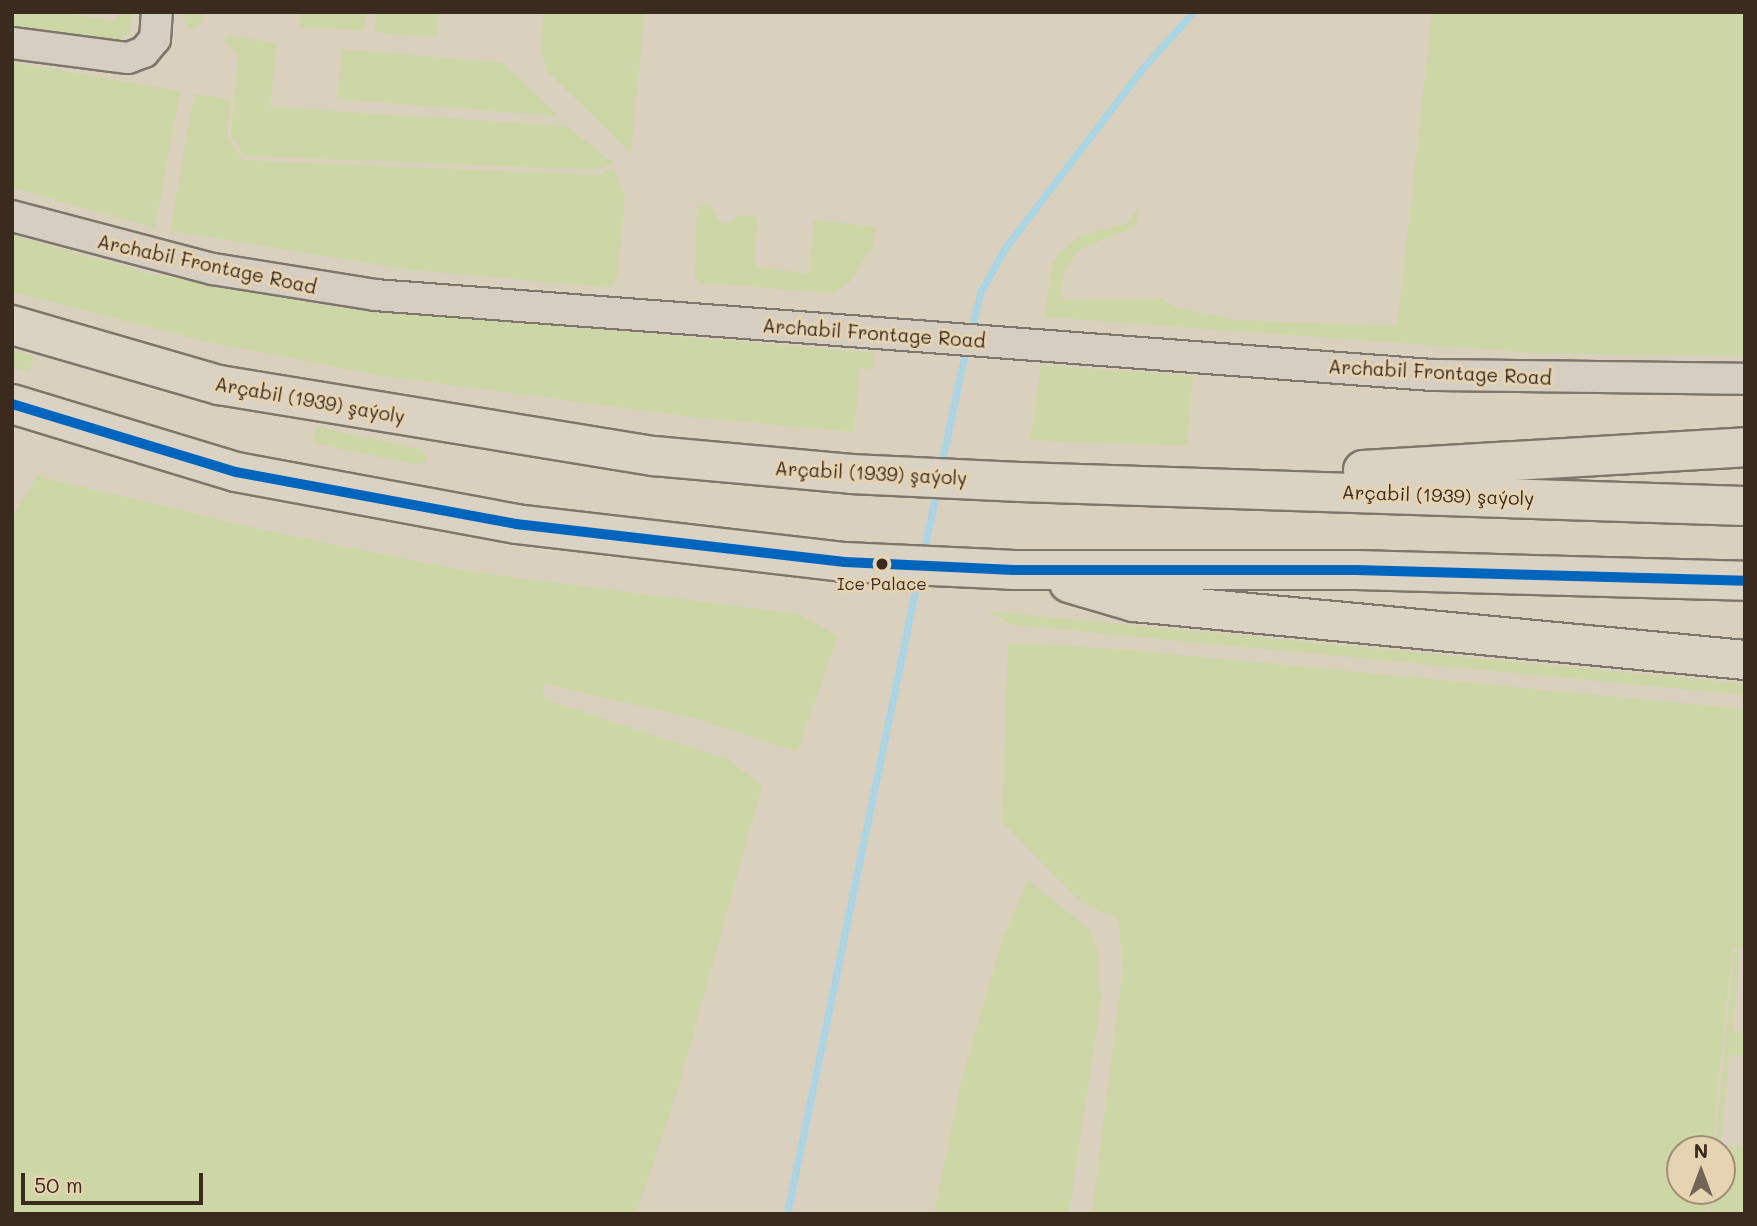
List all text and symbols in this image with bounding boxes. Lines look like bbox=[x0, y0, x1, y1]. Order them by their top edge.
street label: Archabil Frontage Road bbox=[95, 230, 319, 298]
street label: Archabil Frontage Road bbox=[762, 314, 986, 352]
street label: Archabil Frontage Road bbox=[1328, 355, 1552, 389]
street label: Arçabil (1939) şaýoly bbox=[213, 372, 407, 428]
street label: Arçabil (1939) şaýoly bbox=[774, 457, 968, 489]
street label: Arçabil (1939) şaýoly bbox=[1341, 480, 1535, 510]
marker: Ice Palace bbox=[875, 557, 889, 571]
place label: Ice Palace bbox=[837, 574, 927, 594]
north arrow bbox=[1666, 1135, 1736, 1205]
text: N bbox=[1694, 1138, 1708, 1163]
scale bar bbox=[24, 1160, 206, 1204]
text: 50 m bbox=[34, 1171, 83, 1198]

